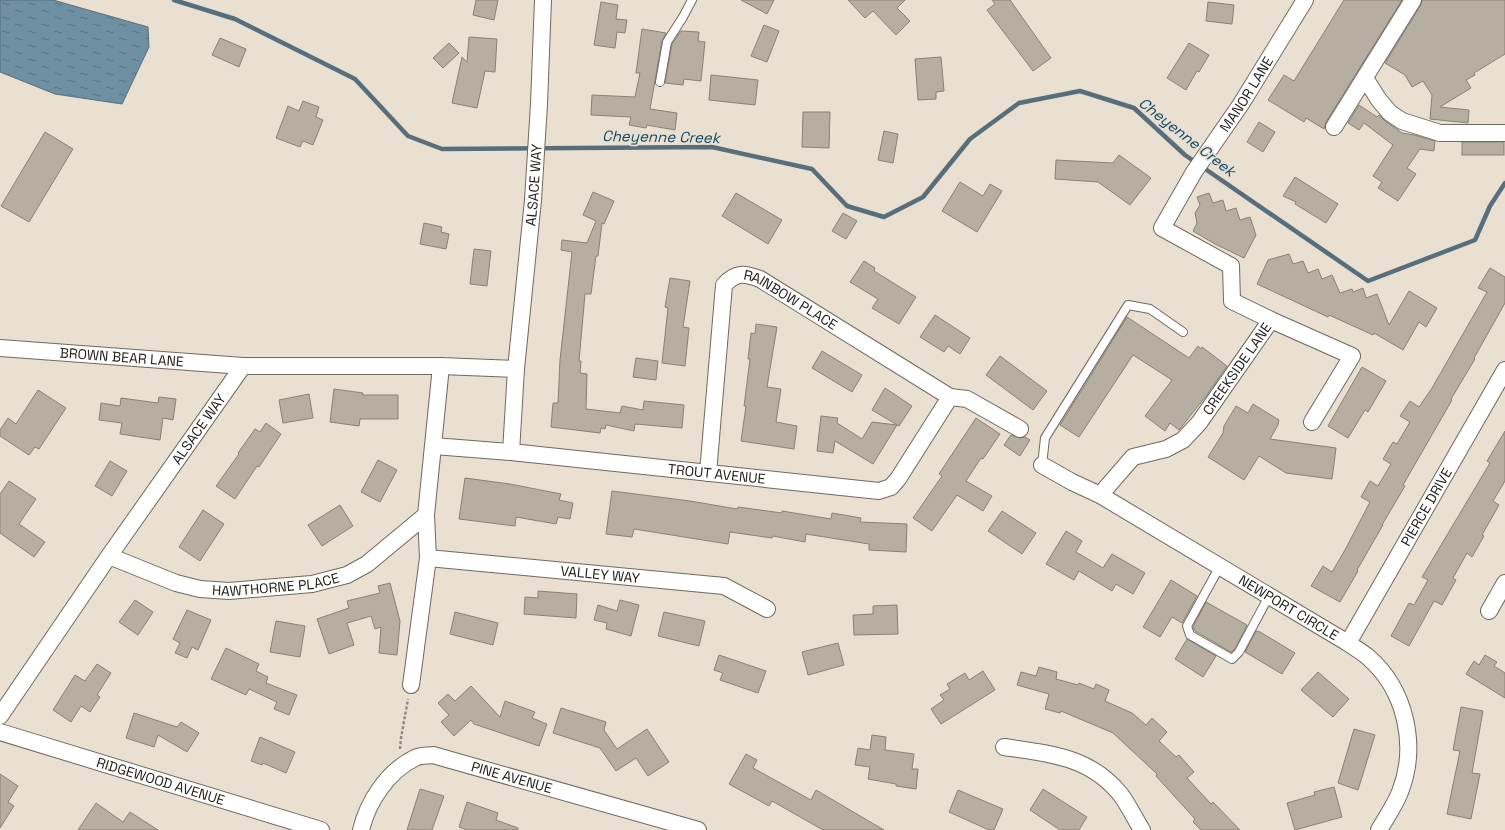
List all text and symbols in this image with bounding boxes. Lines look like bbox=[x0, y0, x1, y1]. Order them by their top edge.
street label: MANOR LANE bbox=[1216, 53, 1277, 135]
water label: Cheyenne Creek bbox=[1135, 93, 1241, 182]
water label: Cheyenne Creek bbox=[602, 126, 722, 147]
street label: ALSACE WAY bbox=[521, 143, 546, 227]
street label: RAINBOW PLACE bbox=[742, 266, 841, 334]
street label: CREEKSIDE LANE bbox=[1198, 319, 1275, 418]
street label: BROWN BEAR LANE bbox=[59, 343, 185, 371]
street label: ALSACE WAY bbox=[167, 390, 230, 468]
street label: TROUT AVENUE bbox=[667, 460, 767, 488]
street label: PIERCE DRIVE bbox=[1397, 465, 1456, 549]
street label: VALLEY WAY bbox=[560, 562, 641, 587]
street label: HAWTHORNE PLACE bbox=[211, 568, 341, 600]
street label: NEWPORT CIRCLE bbox=[1235, 571, 1342, 644]
street label: RIDGEWOOD AVENUE bbox=[94, 753, 227, 809]
street label: PINE AVENUE bbox=[469, 757, 555, 797]

